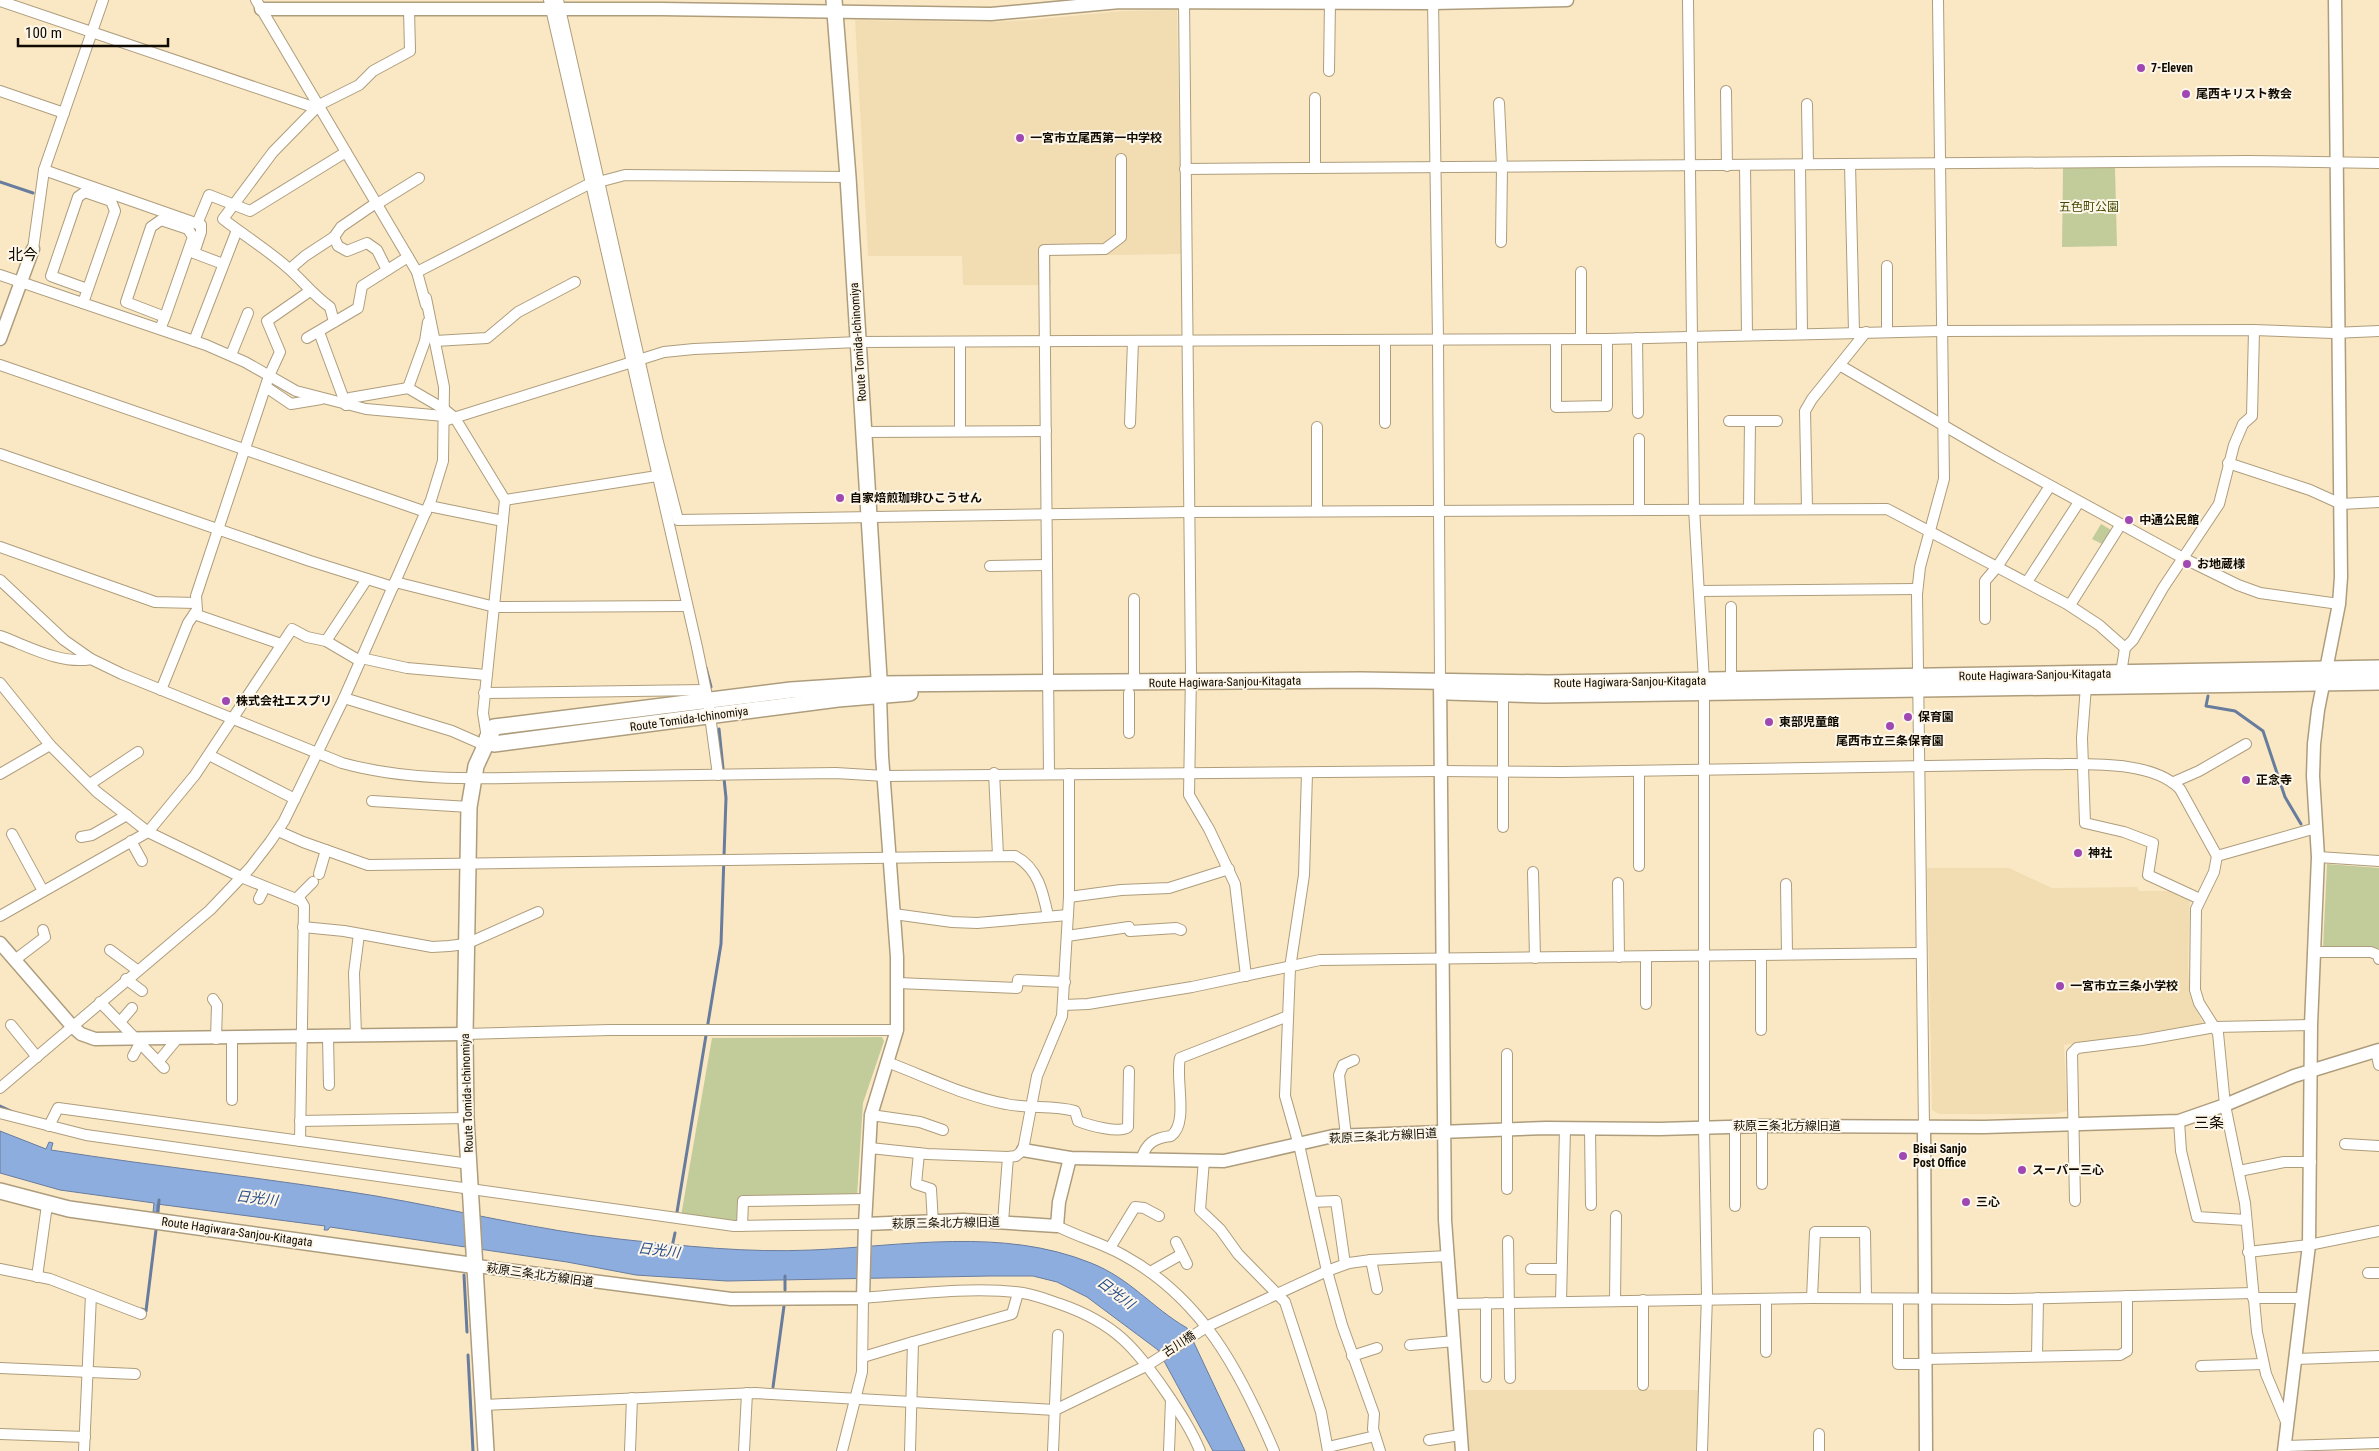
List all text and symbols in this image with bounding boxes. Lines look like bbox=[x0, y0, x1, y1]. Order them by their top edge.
scale bar bbox=[18, 15, 168, 47]
text: 100 m bbox=[25, 24, 62, 42]
place label: 7-Eleven bbox=[2151, 61, 2193, 75]
marker: 7-Eleven bbox=[2135, 62, 2147, 74]
place label: 尾西キリスト教会 bbox=[2196, 87, 2292, 101]
marker: 尾西キリスト教会 bbox=[2180, 88, 2192, 100]
place label: 一宮市立尾西第一中学校 bbox=[1030, 131, 1162, 145]
marker: 一宮市立尾西第一中学校 bbox=[1014, 132, 1026, 144]
park label: 五色町公園 bbox=[2059, 200, 2119, 214]
district label: 北今 bbox=[8, 246, 38, 264]
street label: Route Tomida-Ichinomiya bbox=[847, 282, 869, 402]
place label: 自家焙煎珈琲ひこうせん bbox=[850, 491, 982, 505]
marker: 自家焙煎珈琲ひこうせん bbox=[834, 492, 846, 504]
place label: 中通公民館 bbox=[2139, 513, 2199, 527]
marker: 中通公民館 bbox=[2123, 514, 2135, 526]
place label: お地蔵様 bbox=[2197, 557, 2245, 571]
marker: お地蔵様 bbox=[2181, 558, 2193, 570]
street label: Route Hagiwara-Sanjou-Kitagata bbox=[1959, 667, 2112, 683]
street label: Route Hagiwara-Sanjou-Kitagata bbox=[1149, 674, 1302, 690]
street label: Route Hagiwara-Sanjou-Kitagata bbox=[1554, 674, 1707, 690]
place label: 株式会社エスプリ bbox=[236, 694, 332, 708]
marker: 株式会社エスプリ bbox=[220, 695, 232, 707]
street label: Route Tomida-Ichinomiya bbox=[629, 704, 749, 734]
place label: 保育園 bbox=[1918, 710, 1954, 724]
marker: 保育園 bbox=[1902, 711, 1914, 723]
place label: 東部児童館 bbox=[1779, 715, 1839, 729]
marker: 東部児童館 bbox=[1763, 716, 1775, 728]
marker: 尾西市立三条保育園 bbox=[1884, 720, 1896, 732]
place label: 尾西市立三条保育園 bbox=[1836, 734, 1944, 748]
place label: 正念寺 bbox=[2256, 773, 2292, 787]
marker: 正念寺 bbox=[2240, 774, 2252, 786]
place label: 神社 bbox=[2088, 846, 2112, 860]
marker: 神社 bbox=[2072, 847, 2084, 859]
place label: 一宮市立三条小学校 bbox=[2070, 979, 2178, 993]
marker: 一宮市立三条小学校 bbox=[2054, 980, 2066, 992]
street label: Route Tomida-Ichinomiya bbox=[458, 1033, 476, 1153]
district label: 三条 bbox=[2194, 1114, 2224, 1132]
street label: 萩原三条北方線旧道 bbox=[1733, 1119, 1841, 1133]
street label: 萩原三条北方線旧道 bbox=[1329, 1126, 1437, 1146]
place label: Bisai Sanjo Post Office bbox=[1913, 1142, 1967, 1170]
marker: Bisai Sanjo Post Office bbox=[1897, 1150, 1909, 1162]
place label: スーパー三心 bbox=[2032, 1163, 2104, 1177]
marker: スーパー三心 bbox=[2016, 1164, 2028, 1176]
water label: 日光川 bbox=[235, 1188, 281, 1209]
place label: 三心 bbox=[1976, 1195, 2000, 1209]
marker: 三心 bbox=[1960, 1196, 1972, 1208]
street label: Route Hagiwara-Sanjou-Kitagata bbox=[161, 1214, 314, 1250]
street label: 萩原三条北方線旧道 bbox=[892, 1215, 1000, 1231]
water label: 日光川 bbox=[637, 1240, 683, 1261]
street label: 萩原三条北方線旧道 bbox=[486, 1261, 594, 1289]
water label: 日光川 bbox=[1094, 1274, 1139, 1313]
street label: 古川橋 bbox=[1160, 1328, 1198, 1360]

